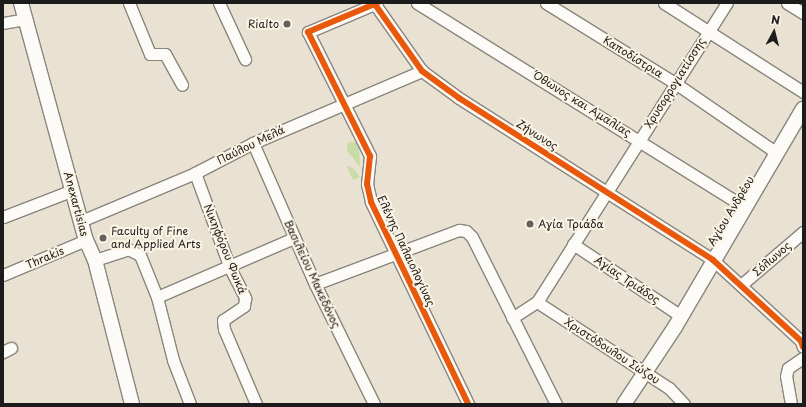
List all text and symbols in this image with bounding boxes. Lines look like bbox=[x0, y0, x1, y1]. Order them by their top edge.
text: N bbox=[770, 11, 781, 29]
north arrow bbox=[754, 12, 794, 52]
place label: Rialto bbox=[248, 17, 279, 31]
marker: Rialto bbox=[282, 19, 292, 29]
street label: Καποδίστρια bbox=[601, 33, 665, 81]
street label: Χρυσορρογιατίσσης bbox=[642, 35, 708, 131]
street label: Όθωνος και Αμαλίας bbox=[530, 68, 634, 140]
street label: Ζήνωνος bbox=[514, 117, 560, 153]
street label: Παύλου Μελά bbox=[215, 123, 287, 167]
street label: Anexartisias bbox=[61, 170, 91, 238]
street label: Αγίου Ανδρέου bbox=[705, 174, 757, 248]
street label: Ελένης Παλαιολογίνας bbox=[374, 193, 438, 309]
street label: Νικηφόρου Φωκά bbox=[201, 202, 249, 296]
place label: Αγία Τριάδα bbox=[538, 217, 604, 231]
street label: Βασιλείου Μακεδόνος bbox=[281, 218, 343, 330]
marker: Αγία Τριάδα bbox=[525, 219, 535, 229]
place label: Faculty of Fine and Applied Arts bbox=[111, 225, 202, 251]
marker: Faculty of Fine and Applied Arts bbox=[98, 233, 108, 243]
street label: Σόλωνος bbox=[750, 239, 794, 279]
street label: Thrakis bbox=[24, 244, 66, 272]
street label: Αγίας Τριάδος bbox=[592, 253, 662, 307]
street label: Χριστόδουλου Σώζου bbox=[562, 315, 662, 387]

